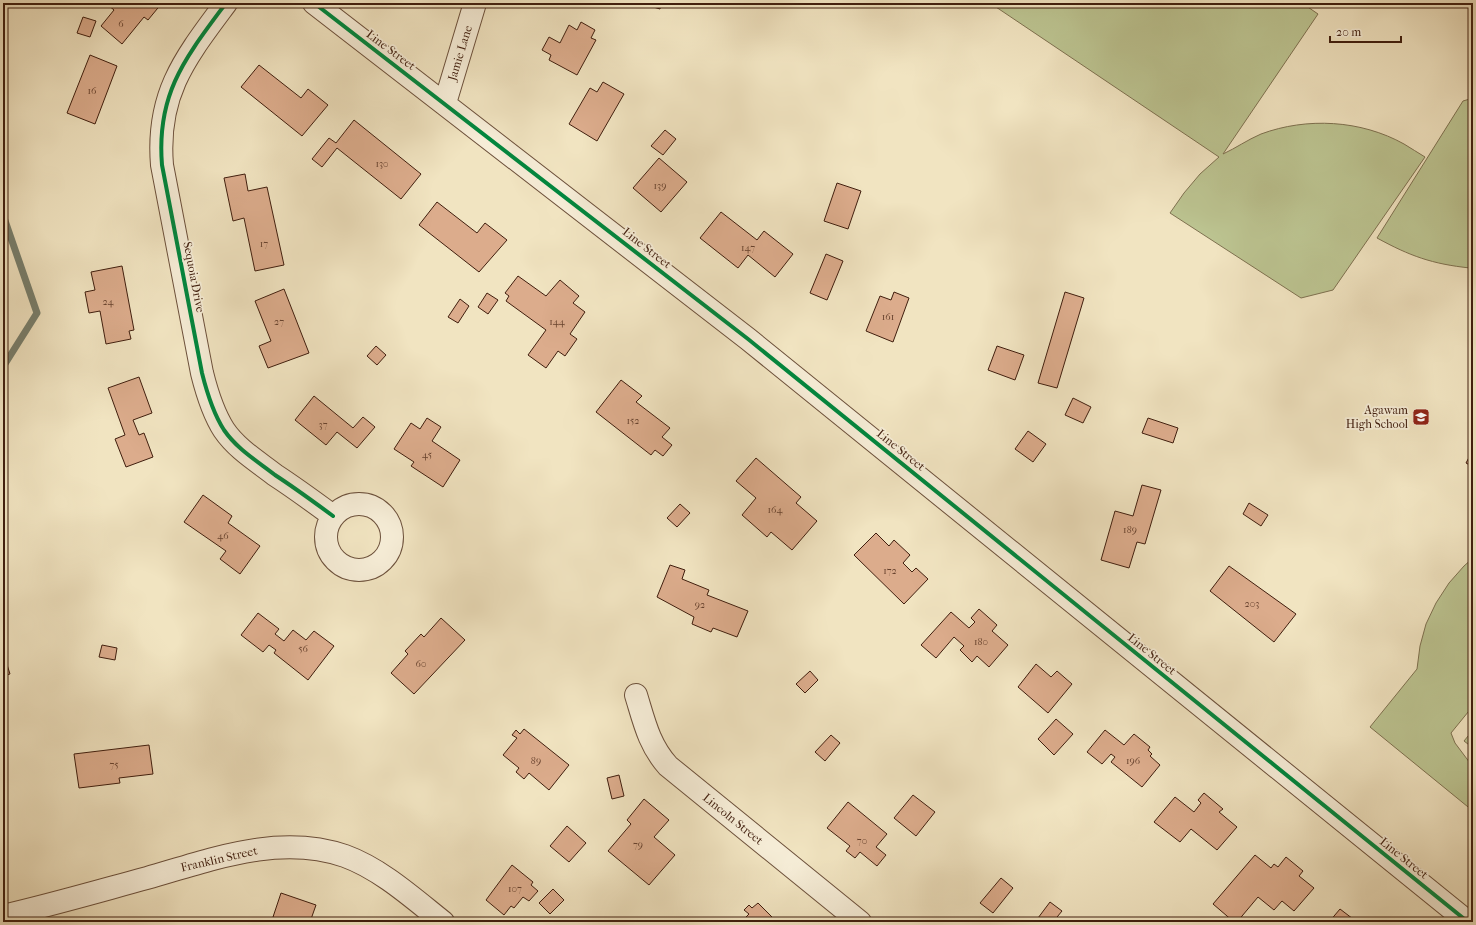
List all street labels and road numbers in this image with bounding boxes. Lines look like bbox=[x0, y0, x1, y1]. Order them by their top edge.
street label: Jamie Lane bbox=[445, 23, 475, 83]
street label: Line Street bbox=[364, 27, 419, 73]
street label: Line Street bbox=[620, 225, 675, 272]
street label: Sequoia Drive bbox=[180, 240, 208, 314]
street label: Line Street bbox=[874, 426, 928, 474]
street label: Line Street bbox=[1125, 630, 1179, 678]
street label: Lincoln Street bbox=[700, 790, 767, 848]
street label: Line Street bbox=[1377, 834, 1431, 882]
street label: Franklin Street bbox=[179, 843, 259, 875]

